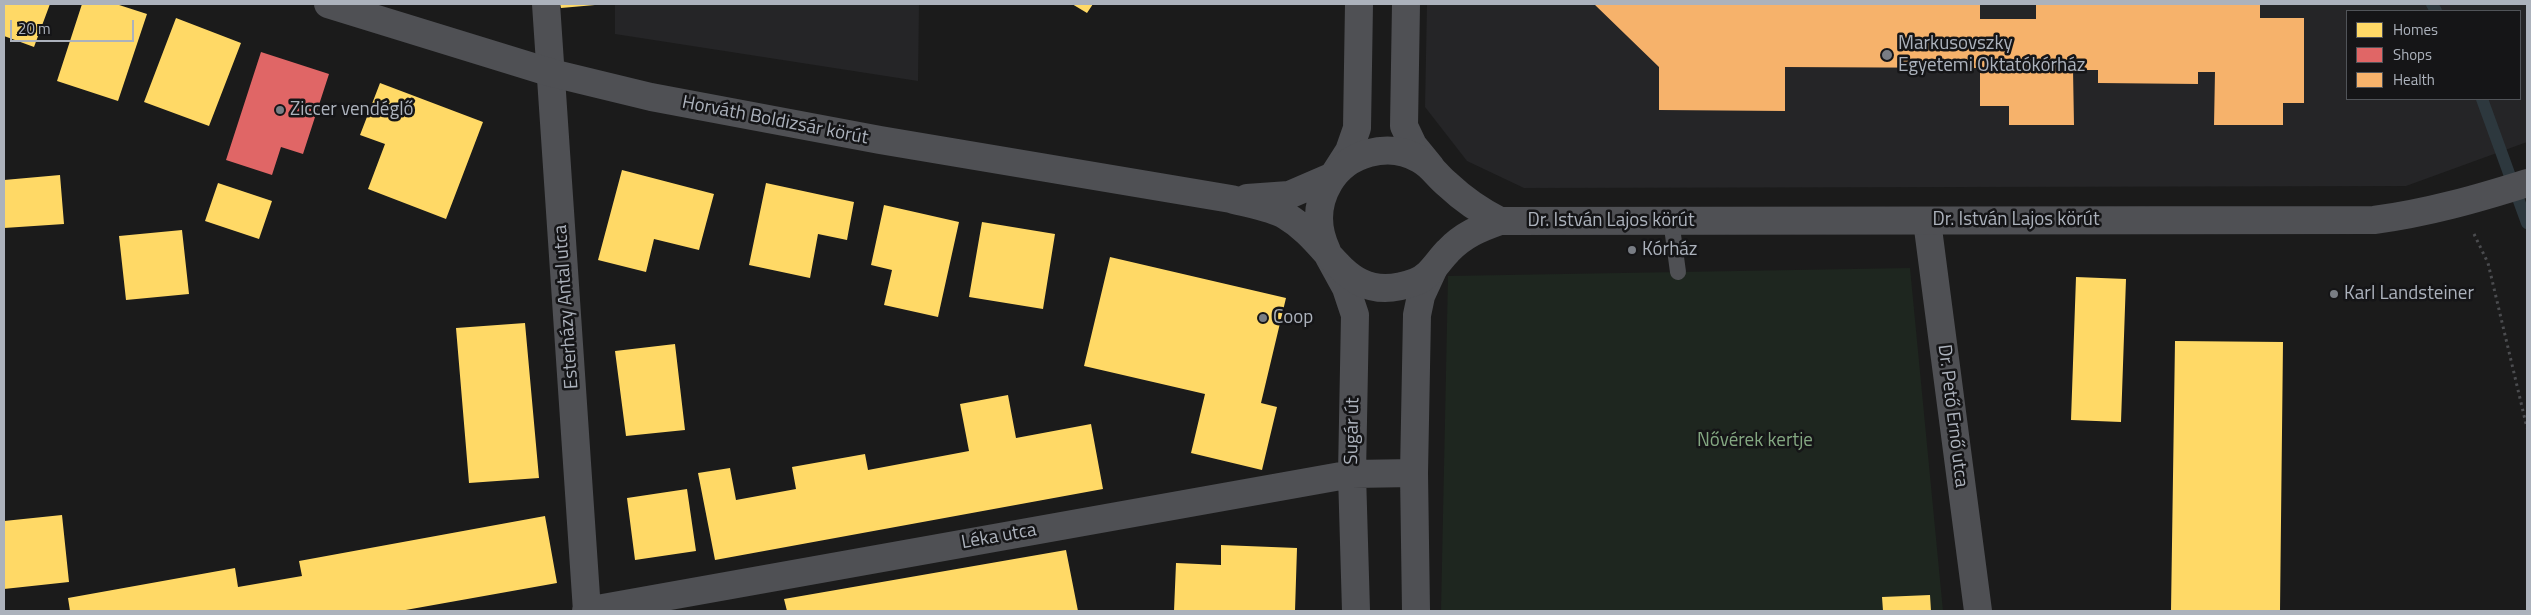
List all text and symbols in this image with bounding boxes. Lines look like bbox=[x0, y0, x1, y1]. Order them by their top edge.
scale bar bbox=[12, 10, 136, 42]
legend bbox=[2346, 10, 2521, 100]
text: 20 m bbox=[18, 17, 51, 40]
text: Homes bbox=[2393, 18, 2438, 41]
place label: Markusovszky Egyetemi Oktatókórház bbox=[1898, 33, 2085, 77]
text: Shops bbox=[2393, 43, 2432, 66]
marker: Markusovszky Egyetemi Oktatókórház bbox=[1880, 48, 1894, 62]
text: Health bbox=[2393, 68, 2435, 91]
street label: Horváth Boldizsár körút bbox=[680, 92, 870, 150]
place label: Ziccer vendéglő bbox=[290, 99, 414, 121]
marker: Ziccer vendéglő bbox=[274, 104, 286, 116]
street label: Dr. István Lajos körút bbox=[1932, 209, 2100, 231]
street label: Dr. István Lajos körút bbox=[1527, 210, 1695, 232]
street label: Esterházy Antal utca bbox=[550, 224, 584, 390]
place label: Kórház bbox=[1642, 239, 1697, 261]
marker: Kórház bbox=[1626, 244, 1638, 256]
place label: Karl Landsteiner bbox=[2344, 283, 2474, 305]
marker: Karl Landsteiner bbox=[2328, 288, 2340, 300]
place label: Coop bbox=[1273, 307, 1313, 329]
marker: Coop bbox=[1257, 312, 1269, 324]
street label: Dr. Pető Ernő utca bbox=[1932, 343, 1972, 489]
street label: Sugár út bbox=[1341, 397, 1365, 465]
park label: Nővérek kertje bbox=[1697, 430, 1813, 452]
street label: Léka utca bbox=[960, 519, 1038, 555]

